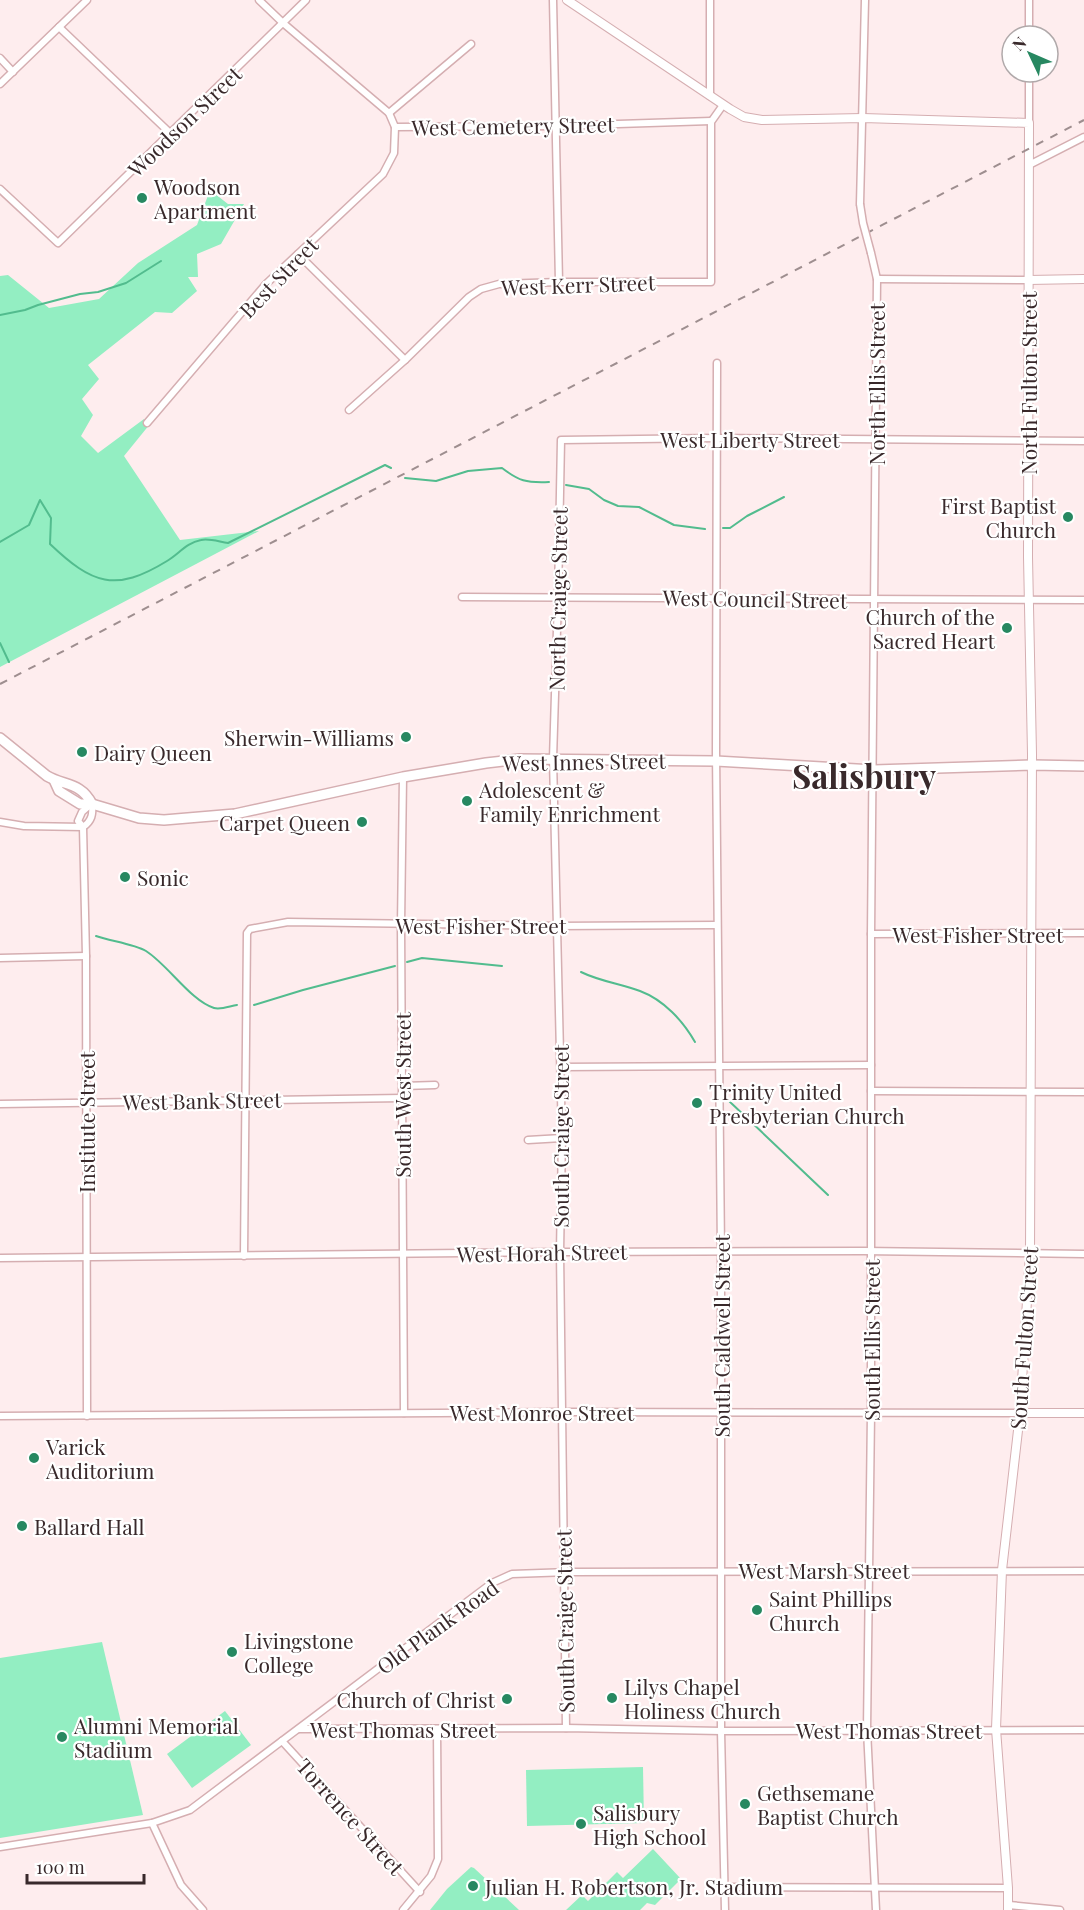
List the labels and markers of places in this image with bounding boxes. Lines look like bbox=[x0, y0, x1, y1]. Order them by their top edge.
place label: Woodson Apartment bbox=[153, 172, 256, 224]
marker: Woodson Apartment bbox=[135, 191, 149, 205]
place label: First Baptist Church bbox=[941, 491, 1057, 543]
marker: First Baptist Church bbox=[1061, 510, 1075, 524]
place label: Church of the Sacred Heart bbox=[865, 602, 996, 654]
marker: Church of the Sacred Heart bbox=[1000, 621, 1014, 635]
place label: Sherwin-Williams bbox=[224, 723, 394, 751]
marker: Sherwin-Williams bbox=[399, 730, 413, 744]
place label: Dairy Queen bbox=[94, 738, 212, 766]
marker: Dairy Queen bbox=[75, 745, 89, 759]
place label: Adolescent & Family Enrichment bbox=[478, 775, 660, 827]
marker: Adolescent & Family Enrichment bbox=[460, 794, 474, 808]
place label: Carpet Queen bbox=[219, 808, 350, 836]
marker: Carpet Queen bbox=[355, 815, 369, 829]
place label: Sonic bbox=[137, 863, 189, 891]
marker: Sonic bbox=[118, 870, 132, 884]
place label: Trinity United Presbyterian Church bbox=[709, 1077, 905, 1129]
marker: Trinity United Presbyterian Church bbox=[690, 1096, 704, 1110]
place label: Varick Auditorium bbox=[45, 1432, 155, 1484]
marker: Varick Auditorium bbox=[27, 1451, 41, 1465]
place label: Ballard Hall bbox=[34, 1512, 145, 1540]
marker: Ballard Hall bbox=[15, 1519, 29, 1533]
place label: Saint Phillips Church bbox=[769, 1584, 892, 1636]
marker: Saint Phillips Church bbox=[750, 1603, 764, 1617]
place label: Livingstone College bbox=[244, 1626, 354, 1678]
marker: Livingstone College bbox=[225, 1645, 239, 1659]
place label: Lilys Chapel Holiness Church bbox=[624, 1672, 781, 1724]
place label: Church of Christ bbox=[336, 1685, 496, 1713]
marker: Lilys Chapel Holiness Church bbox=[605, 1691, 619, 1705]
marker: Church of Christ bbox=[500, 1692, 514, 1706]
place label: Alumni Memorial Stadium bbox=[73, 1711, 239, 1763]
marker: Alumni Memorial Stadium bbox=[55, 1730, 69, 1744]
place label: Gethsemane Baptist Church bbox=[757, 1778, 899, 1830]
marker: Gethsemane Baptist Church bbox=[738, 1797, 752, 1811]
place label: Salisbury High School bbox=[593, 1798, 706, 1850]
marker: Salisbury High School bbox=[574, 1817, 588, 1831]
place label: Julian H. Robertson, Jr. Stadium bbox=[484, 1872, 783, 1900]
marker: Julian H. Robertson, Jr. Stadium bbox=[466, 1879, 480, 1893]

